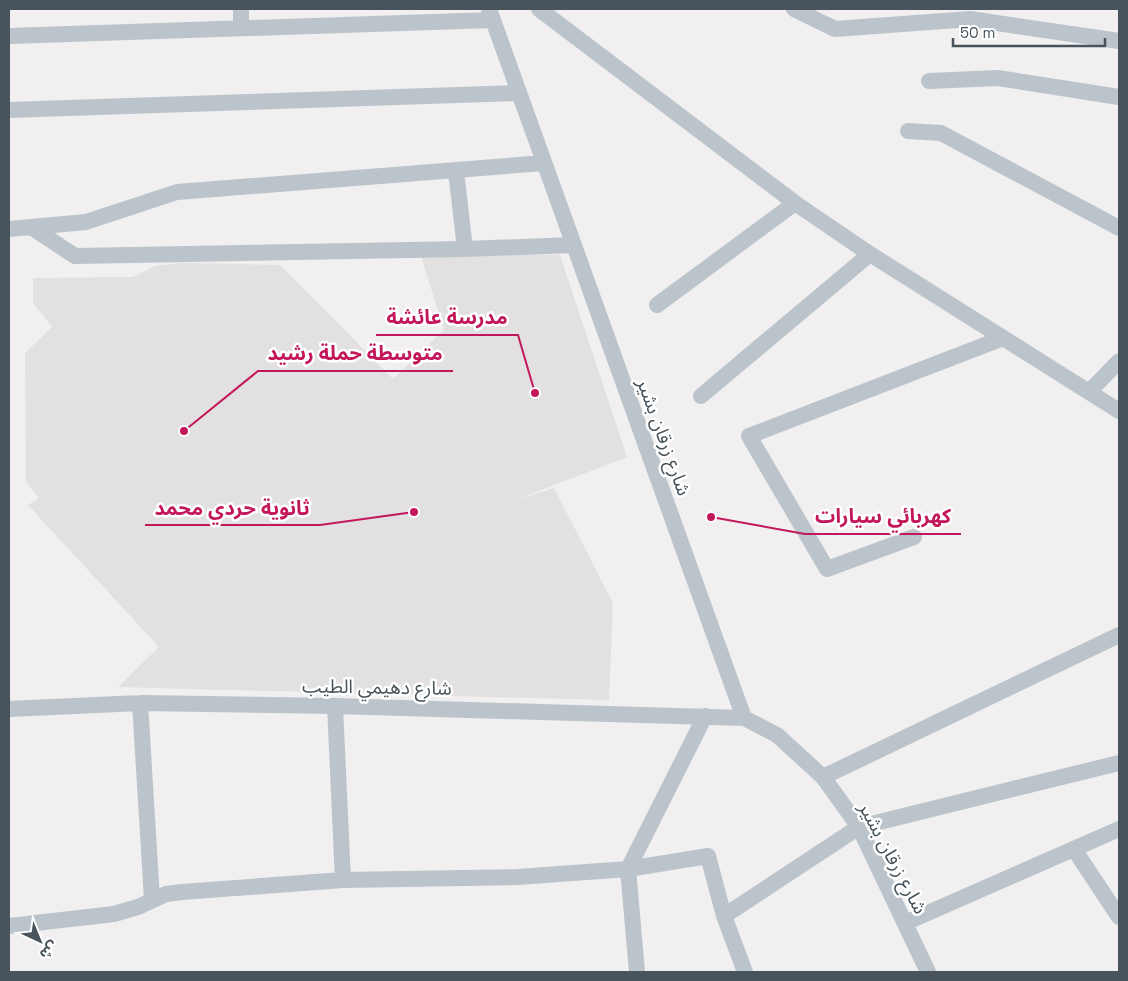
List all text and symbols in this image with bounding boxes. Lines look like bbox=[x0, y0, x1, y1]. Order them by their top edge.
scale bar bbox=[953, 15, 1106, 47]
text: 50 m bbox=[960, 23, 995, 42]
callout: مدرسة عائشة bbox=[376, 300, 518, 335]
text: مدرسة عائشة bbox=[386, 304, 508, 330]
callout: متوسطة حملة رشيد bbox=[258, 336, 453, 371]
text: متوسطة حملة رشيد bbox=[267, 340, 443, 366]
street label: شارع زرقان بشير bbox=[630, 374, 697, 499]
callout: ثانوية حردي محمد bbox=[145, 490, 320, 525]
text: ثانوية حردي محمد bbox=[154, 495, 310, 525]
callout: كهربائي سيارات bbox=[805, 499, 961, 534]
text: كهربائي سيارات bbox=[815, 503, 952, 533]
street label: شارع دهيمي الطيب bbox=[302, 673, 452, 703]
street label: شارع زرقان بشير bbox=[852, 797, 933, 919]
north arrow bbox=[15, 916, 65, 966]
text: ش bbox=[36, 937, 62, 963]

